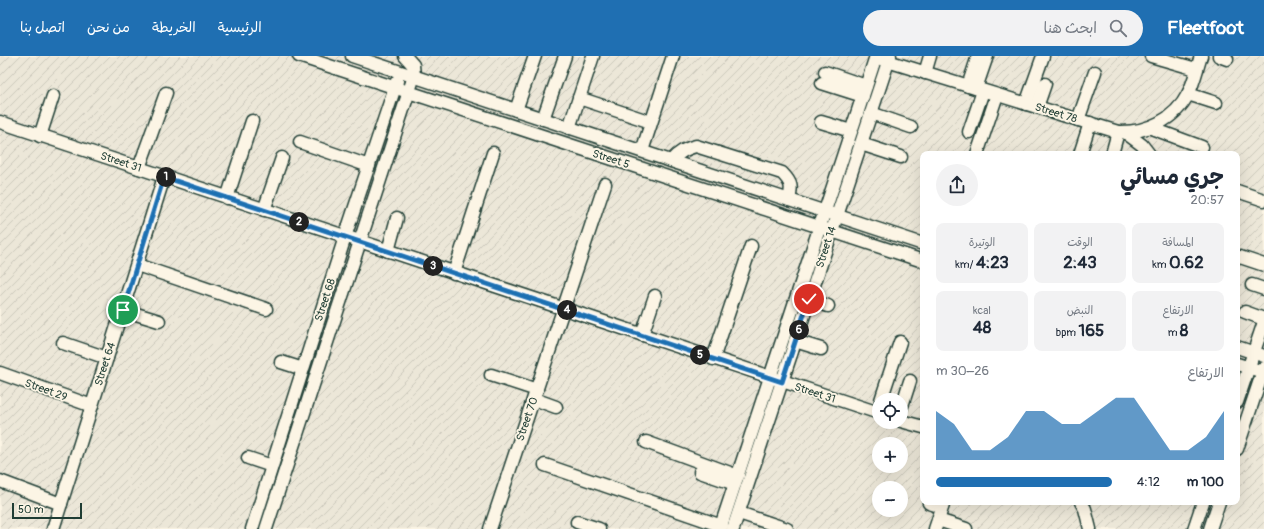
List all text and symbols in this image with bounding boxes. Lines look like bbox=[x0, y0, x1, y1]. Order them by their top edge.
search box bbox=[863, 10, 1143, 46]
text: Fleetfoot bbox=[1167, 16, 1244, 40]
icon: search bbox=[1107, 17, 1129, 39]
text: اتصل بنا bbox=[20, 19, 65, 36]
text: من نحن bbox=[87, 19, 130, 36]
text: الخريطة bbox=[152, 19, 196, 36]
text: الرئيسية bbox=[218, 19, 262, 36]
text: ابحث هنا bbox=[1044, 19, 1097, 38]
street label: Street 78 bbox=[1033, 100, 1079, 126]
street label: Street 5 bbox=[591, 147, 631, 171]
street label: Street 31 bbox=[99, 149, 143, 175]
text: جري مسائي bbox=[1120, 163, 1224, 191]
button: share bbox=[936, 164, 978, 206]
pin: 1 bbox=[156, 167, 176, 187]
text: 1 bbox=[164, 170, 168, 183]
text: 20:57 bbox=[1190, 192, 1224, 208]
pin: 2 bbox=[289, 212, 309, 232]
text: 2 bbox=[296, 215, 302, 228]
street label: Street 14 bbox=[813, 224, 839, 269]
text: الوتيرة bbox=[969, 236, 995, 249]
text: الوقت bbox=[1067, 236, 1093, 249]
text: المسافة bbox=[1162, 236, 1194, 249]
text: 4:23 bbox=[976, 252, 1009, 273]
text: 2:43 bbox=[1063, 252, 1097, 273]
text: 0.62 bbox=[1169, 252, 1204, 273]
pin: 3 bbox=[423, 256, 443, 276]
text: /km bbox=[955, 258, 976, 271]
text: km bbox=[1152, 258, 1169, 271]
text: 3 bbox=[430, 259, 436, 272]
street label: Street 68 bbox=[312, 277, 338, 323]
pin bbox=[792, 282, 826, 316]
icon: check bbox=[798, 288, 820, 310]
pin bbox=[106, 293, 140, 327]
icon: arrive bbox=[112, 299, 134, 321]
pin: 4 bbox=[557, 300, 577, 320]
text: 4 bbox=[564, 303, 570, 316]
text: kcal bbox=[973, 304, 991, 317]
text: النبض bbox=[1067, 304, 1093, 317]
text: الارتفاع bbox=[1163, 304, 1193, 317]
text: 48 bbox=[973, 317, 991, 338]
pin: 6 bbox=[789, 320, 809, 340]
text: 165 bbox=[1079, 320, 1104, 341]
text: 8 bbox=[1180, 320, 1188, 341]
text: 6 bbox=[796, 323, 802, 336]
text: bpm bbox=[1056, 326, 1079, 339]
text: m bbox=[1168, 326, 1180, 339]
street label: Street 64 bbox=[92, 340, 118, 387]
pin: 5 bbox=[690, 345, 710, 365]
text: 5 bbox=[697, 348, 703, 361]
text: 26–30 m bbox=[936, 363, 989, 379]
text: الارتفاع bbox=[1188, 365, 1224, 381]
street label: Street 29 bbox=[23, 376, 69, 404]
street label: Street 31 bbox=[793, 380, 837, 406]
map controls bbox=[872, 393, 908, 517]
button: locate bbox=[872, 393, 908, 429]
street label: Street 70 bbox=[513, 395, 541, 443]
button: + bbox=[872, 437, 908, 473]
text: 4:12 bbox=[1137, 474, 1160, 490]
text: 100 m bbox=[1187, 474, 1224, 490]
button: − bbox=[872, 481, 908, 517]
scale bar bbox=[12, 501, 82, 520]
text: 50 m bbox=[18, 503, 44, 516]

